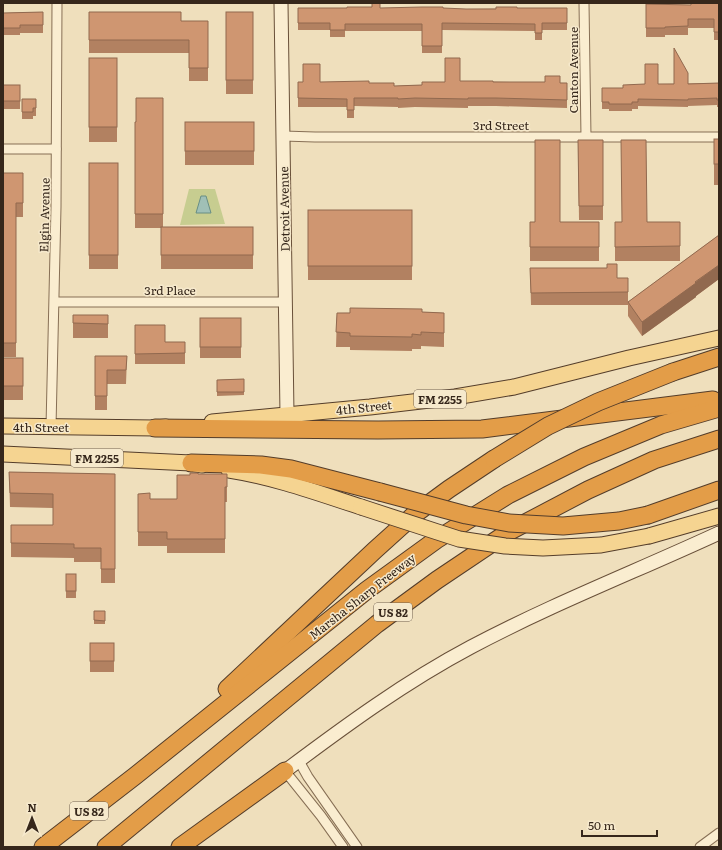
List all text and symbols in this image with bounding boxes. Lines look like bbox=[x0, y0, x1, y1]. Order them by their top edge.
street label: Canton Avenue bbox=[564, 27, 582, 113]
street label: 3rd Street bbox=[473, 116, 529, 134]
street label: Detroit Avenue bbox=[274, 166, 294, 252]
street label: Elgin Avenue bbox=[34, 177, 54, 253]
street label: 3rd Place bbox=[144, 281, 196, 299]
road number: FM 2255 bbox=[414, 390, 466, 408]
street label: 4th Street bbox=[335, 395, 393, 419]
street label: 4th Street bbox=[13, 418, 69, 436]
road number: FM 2255 bbox=[71, 449, 123, 467]
street label: Marsha Sharp Freeway bbox=[305, 549, 419, 643]
road number: US 82 bbox=[374, 603, 412, 621]
north arrow bbox=[12, 798, 52, 838]
text: N bbox=[27, 799, 37, 815]
road number: US 82 bbox=[70, 802, 108, 820]
scale bar bbox=[582, 812, 657, 838]
text: 50 m bbox=[588, 816, 615, 834]

